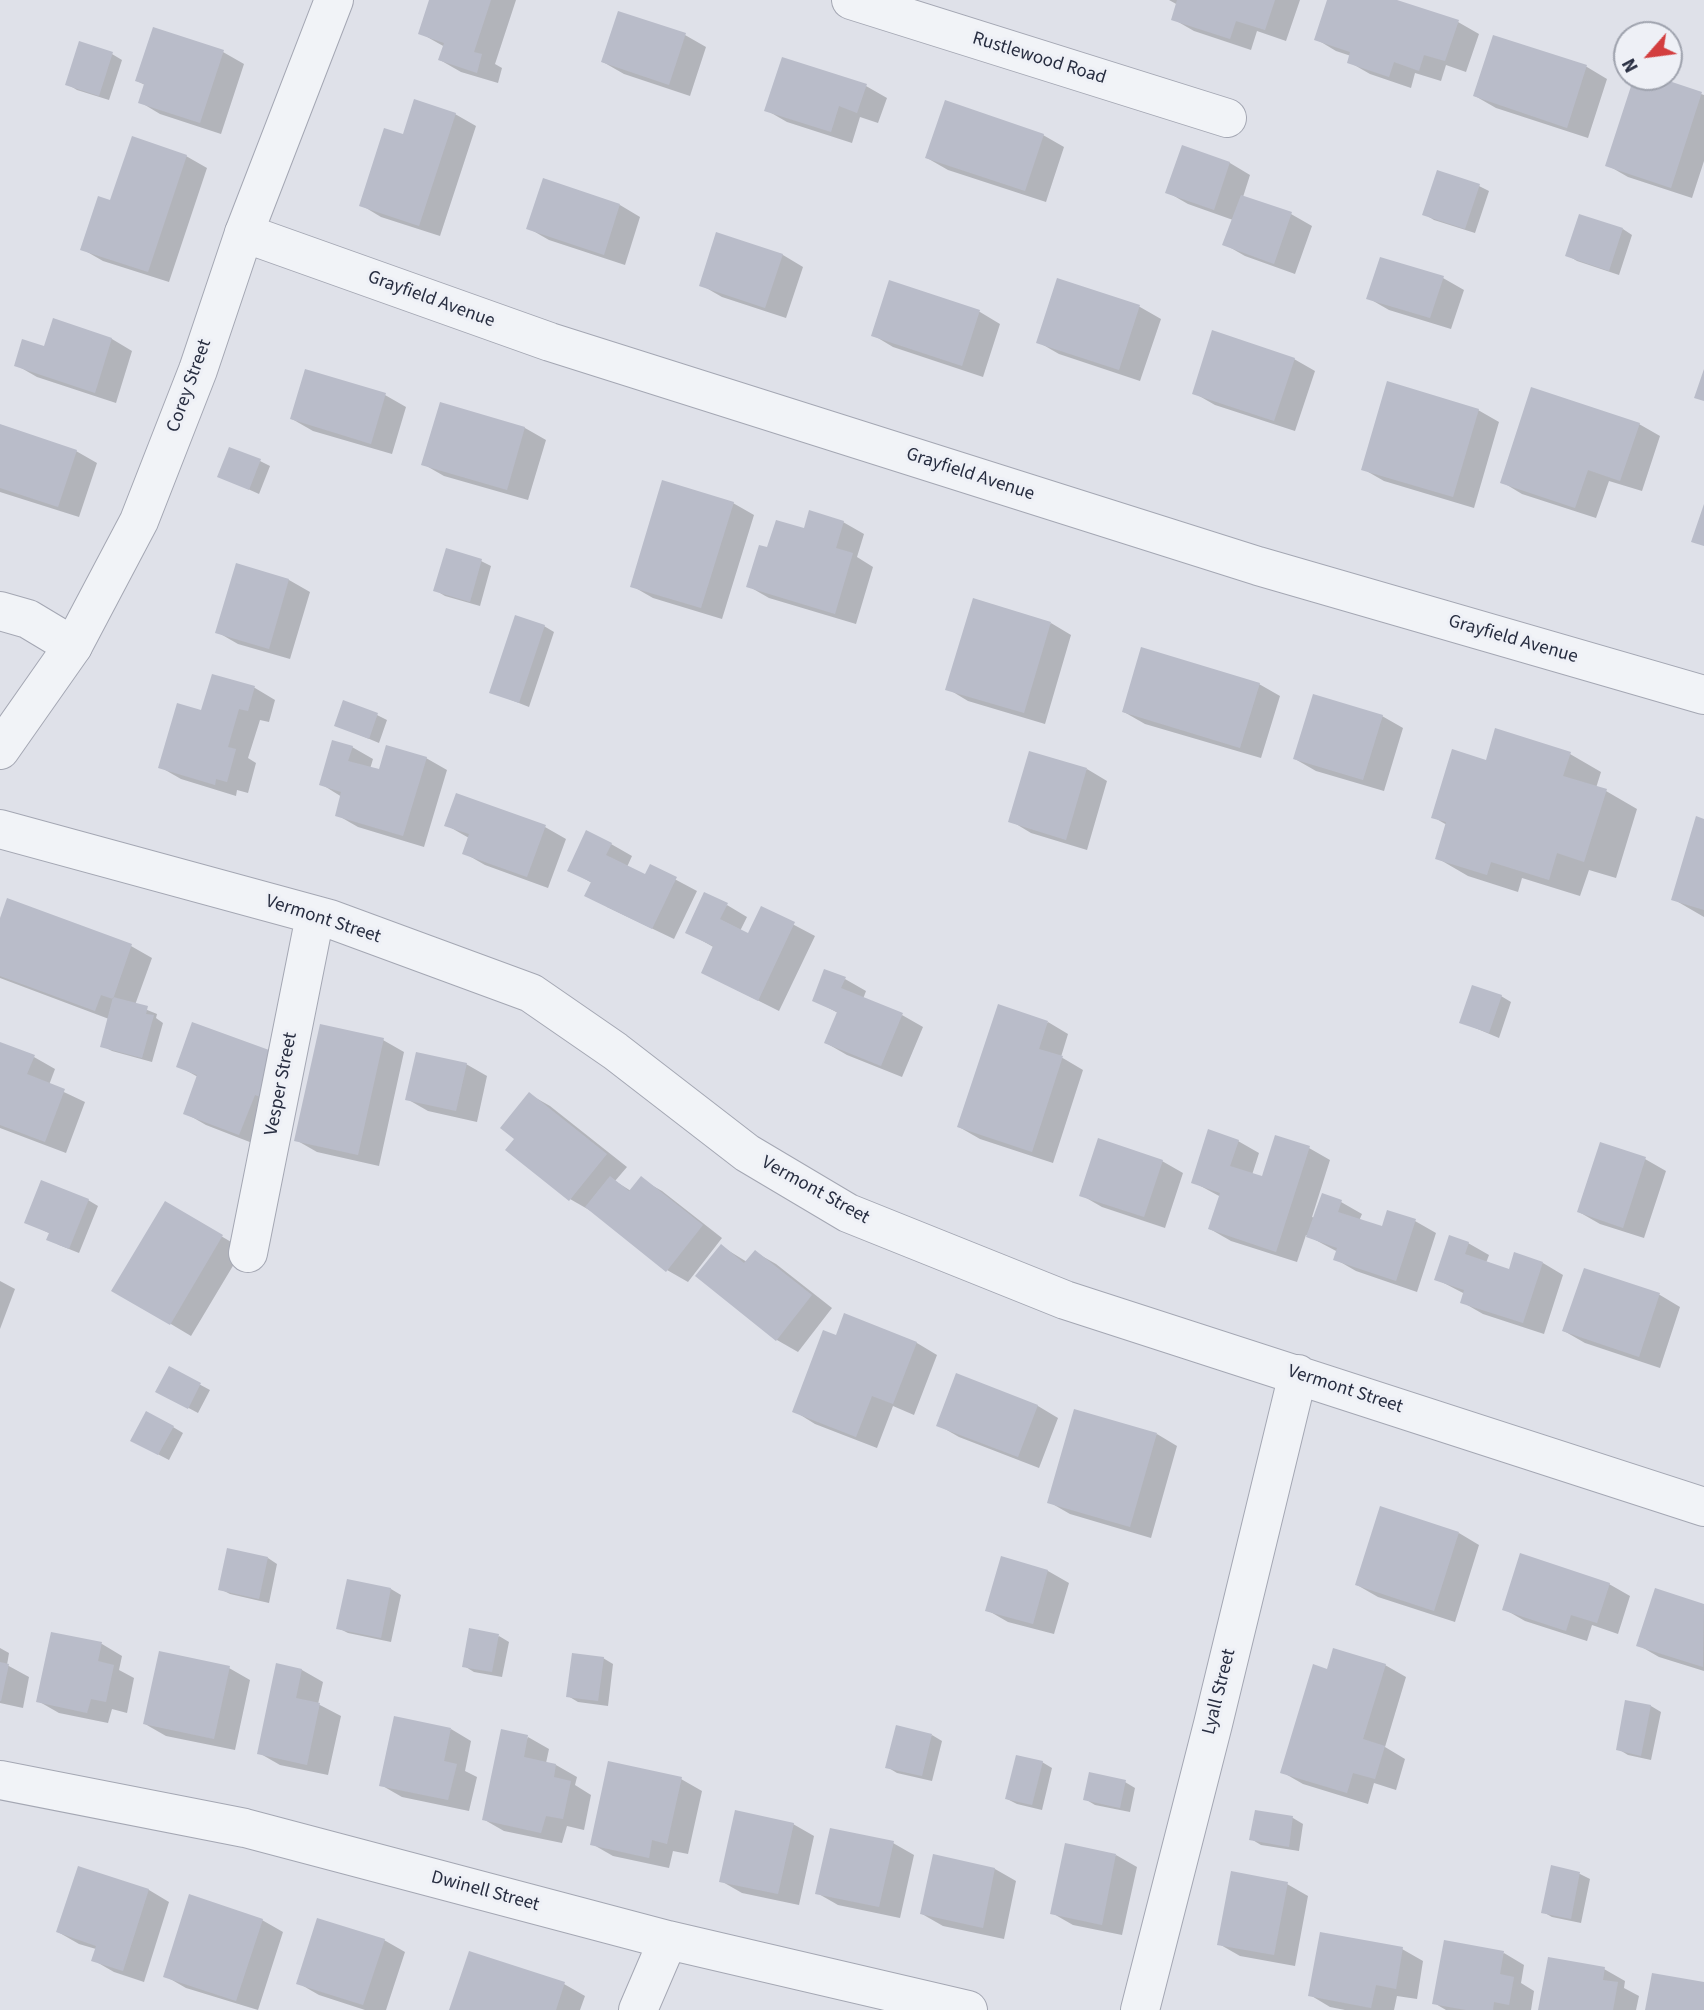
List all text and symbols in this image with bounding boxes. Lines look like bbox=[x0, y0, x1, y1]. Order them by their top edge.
north arrow bbox=[1613, 21, 1683, 91]
street label: Rustlewood Road bbox=[969, 28, 1109, 90]
text: N bbox=[1616, 53, 1646, 77]
street label: Grayfield Avenue bbox=[364, 266, 498, 334]
street label: Corey Street bbox=[163, 336, 217, 436]
street label: Grayfield Avenue bbox=[903, 443, 1037, 507]
street label: Grayfield Avenue bbox=[1446, 611, 1580, 669]
street label: Vermont Street bbox=[263, 891, 383, 949]
street label: Vesper Street bbox=[261, 1030, 303, 1138]
street label: Vermont Street bbox=[757, 1152, 873, 1230]
street label: Vermont Street bbox=[1285, 1361, 1405, 1419]
street label: Lyall Street bbox=[1198, 1647, 1242, 1737]
street label: Dwinell Street bbox=[428, 1867, 542, 1917]

